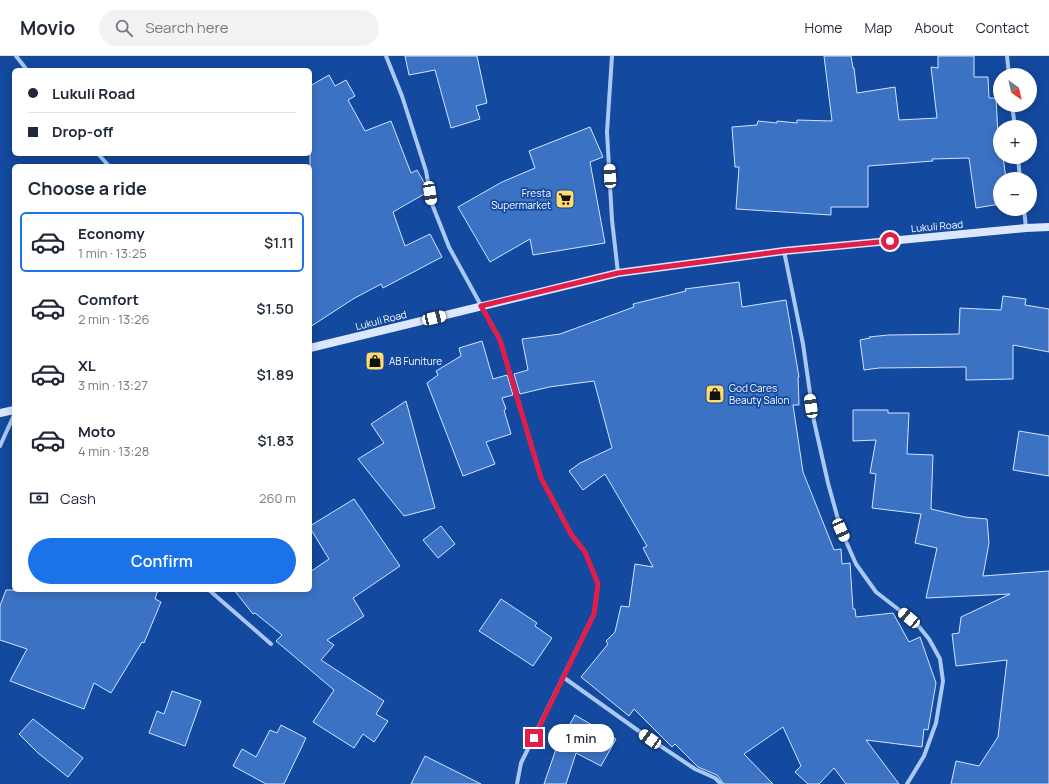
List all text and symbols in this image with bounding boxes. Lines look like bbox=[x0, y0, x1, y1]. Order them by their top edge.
search box bbox=[99, 10, 379, 46]
text: Movio bbox=[20, 15, 75, 41]
icon: search bbox=[113, 17, 135, 39]
text: Search here bbox=[145, 17, 229, 38]
text: Home bbox=[805, 18, 842, 37]
text: Map bbox=[864, 18, 892, 37]
text: About bbox=[914, 18, 954, 37]
text: Contact bbox=[976, 18, 1029, 37]
north arrow bbox=[993, 68, 1037, 112]
map controls bbox=[993, 68, 1037, 216]
text: Lukuli Road bbox=[52, 83, 135, 104]
button: + bbox=[993, 120, 1037, 164]
text: Drop-off bbox=[52, 121, 113, 142]
car bbox=[603, 164, 617, 188]
button: − bbox=[993, 172, 1037, 216]
text: Choose a ride bbox=[28, 176, 147, 200]
car bbox=[422, 180, 438, 206]
place label: Fresta Supermarket bbox=[491, 186, 551, 212]
supermarket icon: Fresta Supermarket bbox=[554, 188, 576, 210]
street label: Lukuli Road bbox=[910, 217, 964, 235]
text: Economy bbox=[78, 223, 145, 244]
icon: car bbox=[30, 224, 66, 260]
text: $1.11 bbox=[264, 232, 294, 253]
route start bbox=[881, 232, 899, 250]
text: 1 min · 13:25 bbox=[78, 244, 147, 262]
text: Comfort bbox=[78, 289, 139, 310]
icon: car bbox=[30, 290, 66, 326]
text: $1.50 bbox=[256, 298, 294, 319]
street label: Lukuli Road bbox=[354, 307, 408, 333]
car bbox=[421, 309, 447, 327]
text: 2 min · 13:26 bbox=[78, 310, 150, 328]
shop icon: AB Funiture bbox=[364, 350, 386, 372]
place label: AB Funiture bbox=[389, 354, 442, 368]
text: XL bbox=[78, 355, 96, 376]
icon: car bbox=[30, 356, 66, 392]
text: $1.89 bbox=[256, 364, 294, 385]
text: 3 min · 13:27 bbox=[78, 376, 148, 394]
place label: God Cares Beauty Salon bbox=[729, 381, 789, 407]
shop icon: God Cares Beauty Salon bbox=[704, 383, 726, 405]
car bbox=[803, 393, 819, 419]
text: Moto bbox=[78, 421, 115, 442]
icon: car bbox=[30, 422, 66, 458]
text: $1.83 bbox=[257, 430, 294, 451]
text: 4 min · 13:28 bbox=[78, 442, 149, 460]
icon: cash bbox=[28, 487, 50, 509]
text: Cash bbox=[60, 488, 96, 509]
text: 260 m bbox=[259, 489, 296, 507]
car bbox=[831, 517, 851, 543]
button: Confirm bbox=[28, 538, 296, 584]
car bbox=[896, 606, 922, 630]
callout: 1 min bbox=[548, 724, 614, 752]
car bbox=[637, 727, 663, 751]
route end bbox=[525, 729, 543, 747]
text: 1 min bbox=[566, 729, 597, 747]

